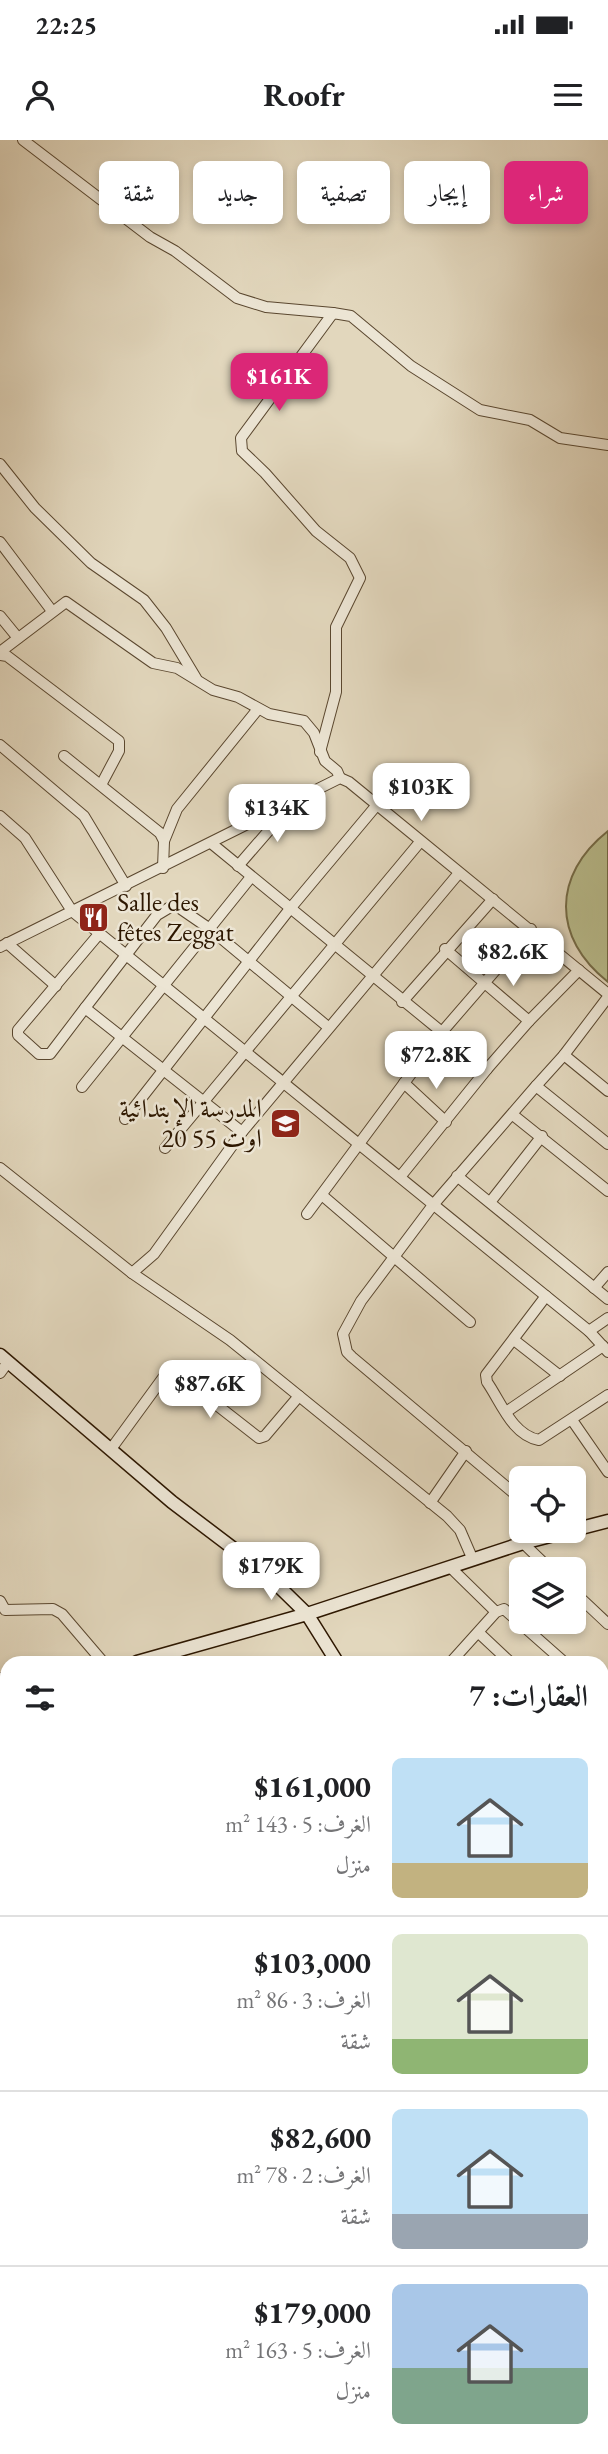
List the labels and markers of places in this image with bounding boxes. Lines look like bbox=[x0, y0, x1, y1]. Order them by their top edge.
pin: $161K bbox=[230, 354, 328, 413]
pin: $103K bbox=[372, 764, 470, 823]
pin: $134K bbox=[228, 784, 326, 844]
place label: Salle des fêtes Zeggat bbox=[117, 885, 234, 949]
restaurant icon: Salle des fêtes Zeggat bbox=[77, 900, 111, 934]
pin: $82.6K bbox=[456, 928, 570, 988]
pin: $72.8K bbox=[379, 1032, 493, 1091]
place label: المدرسة الإبتدائية 20 اوت 55 bbox=[119, 1091, 262, 1155]
school or university icon: المدرسة الإبتدائية 20 اوت 55 bbox=[268, 1106, 302, 1140]
pin: $87.6K bbox=[153, 1360, 267, 1420]
pin: $179K bbox=[222, 1542, 320, 1602]

